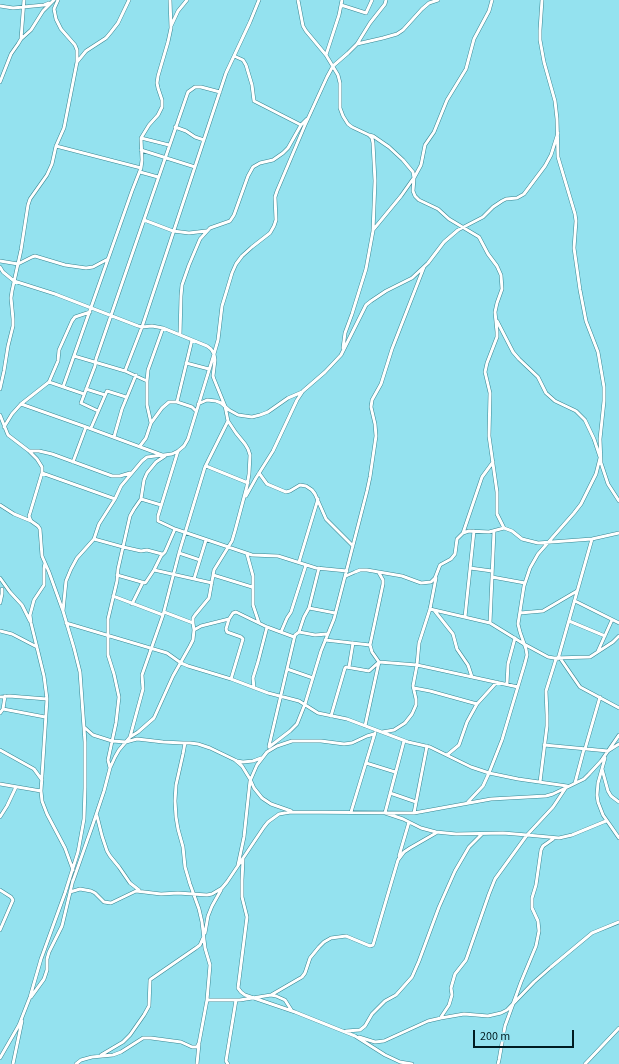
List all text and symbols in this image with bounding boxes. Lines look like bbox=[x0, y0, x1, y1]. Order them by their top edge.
scale bar bbox=[475, 1022, 576, 1048]
text: 200 m bbox=[480, 1028, 510, 1045]

